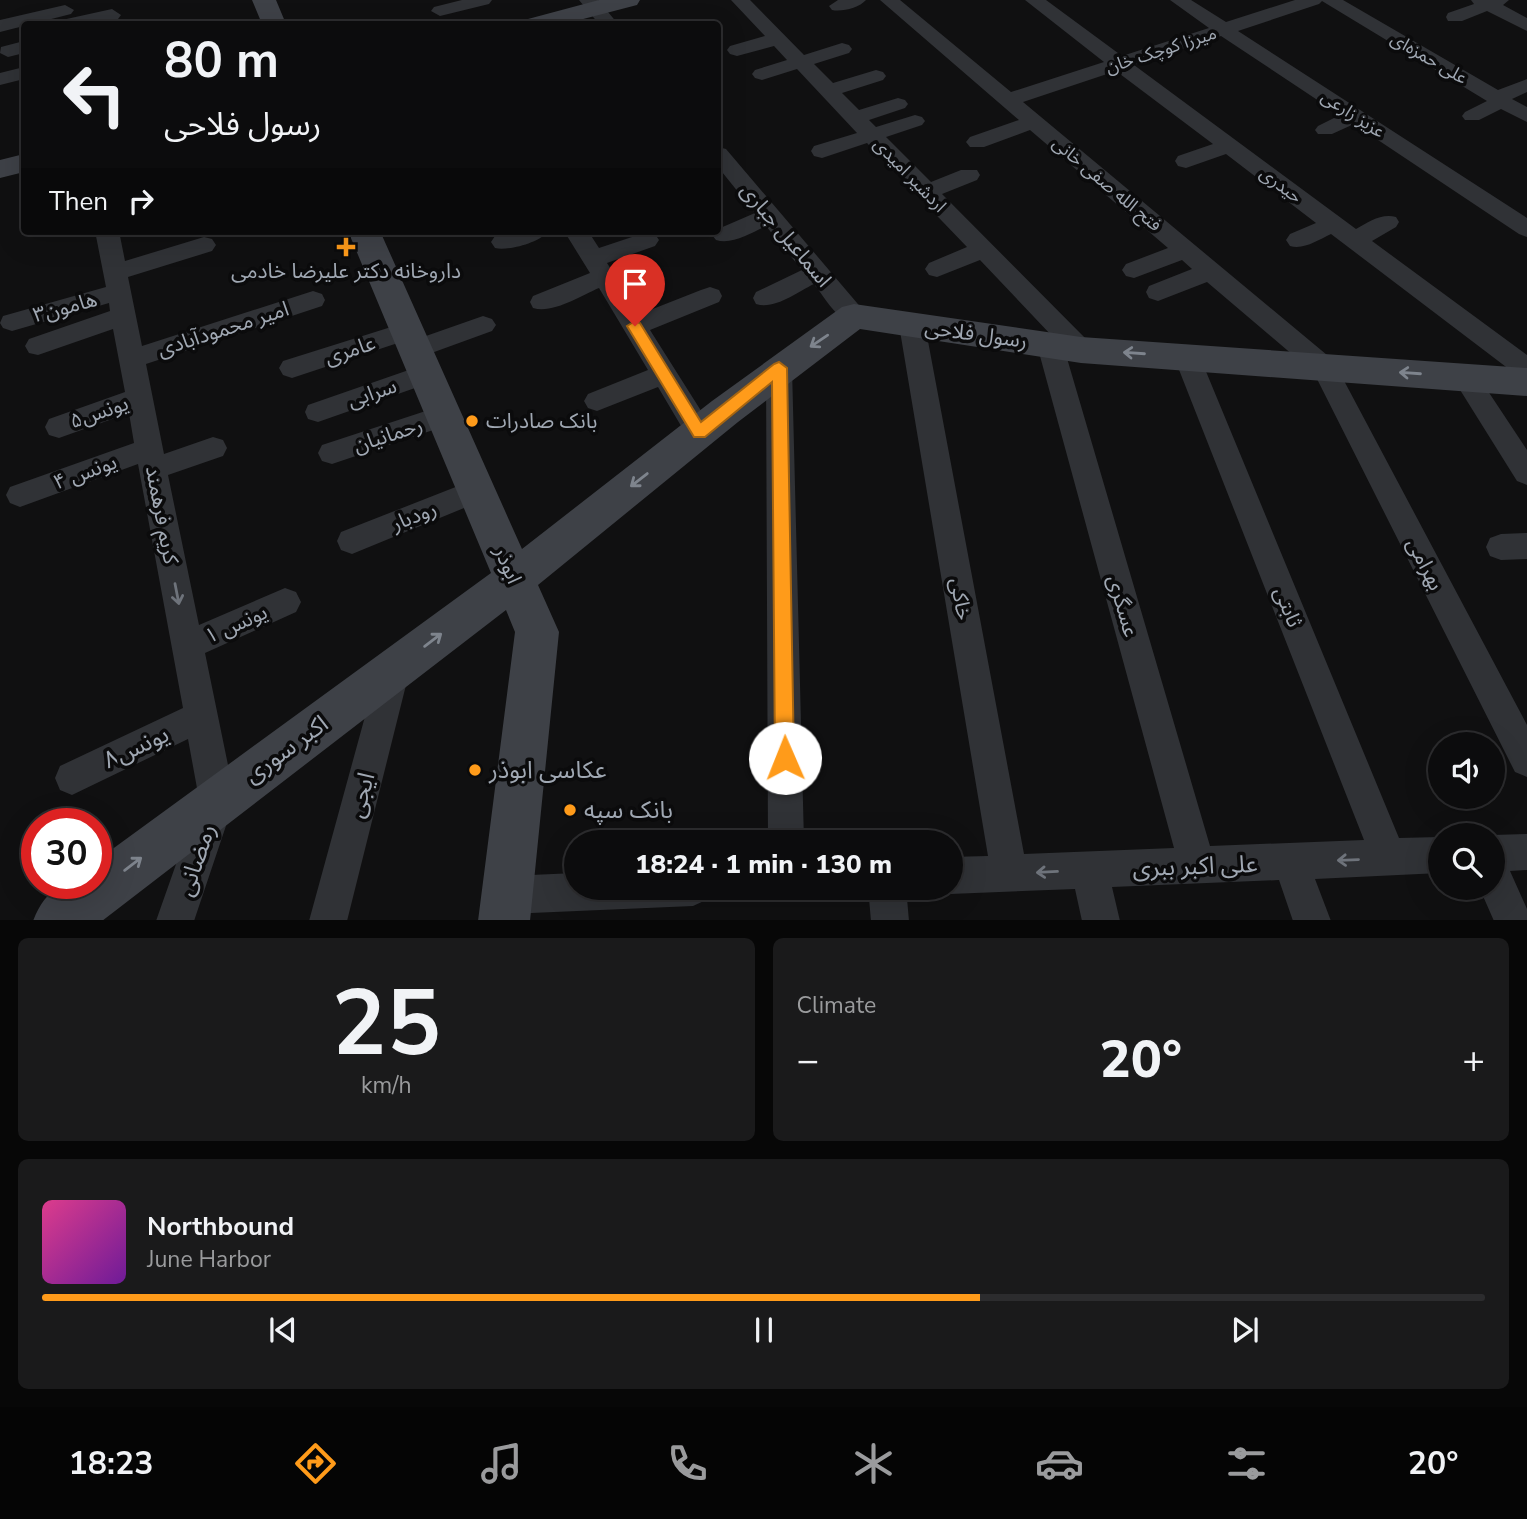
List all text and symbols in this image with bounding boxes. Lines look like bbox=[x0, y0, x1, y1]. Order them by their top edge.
street label: میرزا کوچک خان bbox=[1103, 21, 1219, 79]
street label: علی حمزه‌ای bbox=[1386, 26, 1472, 90]
text: 80 m bbox=[164, 27, 279, 94]
icon: left bbox=[49, 49, 140, 140]
street label: عزیز زارعی bbox=[1316, 84, 1390, 144]
text: رسول فلاحی bbox=[164, 103, 321, 146]
street label: فتح الله صفی خانی bbox=[1047, 131, 1167, 238]
street label: اردشیر امیدی bbox=[868, 132, 952, 218]
street label: حیدری bbox=[1255, 161, 1307, 209]
street label: اسماعیل جباری bbox=[734, 177, 838, 293]
icon: right bbox=[122, 182, 160, 220]
text: Then bbox=[49, 184, 108, 219]
marker: داروخانه دکتر علیرضا خادمی bbox=[338, 239, 354, 255]
pin bbox=[605, 254, 665, 326]
place label: داروخانه دکتر علیرضا خادمی bbox=[231, 257, 461, 285]
icon: arrive bbox=[616, 265, 654, 303]
street label: هامون۳ bbox=[30, 285, 100, 329]
street label: امیر محمودآبادی bbox=[154, 295, 292, 363]
street label: رسول فلاحی bbox=[923, 313, 1029, 355]
street label: عامری bbox=[321, 329, 379, 371]
one-way arrow bbox=[810, 334, 829, 348]
one-way arrow bbox=[1123, 347, 1146, 360]
one-way arrow bbox=[1399, 366, 1422, 379]
street label: سرابی bbox=[344, 372, 400, 414]
street label: یونس۵ bbox=[66, 389, 132, 435]
place label: بانک صادرات bbox=[486, 407, 597, 435]
street label: رحمانیان bbox=[350, 411, 426, 459]
marker: بانک صادرات bbox=[464, 413, 480, 429]
street label: یونس ۴ bbox=[49, 448, 121, 496]
street label: کریم فرهمند bbox=[138, 464, 185, 567]
one-way arrow bbox=[631, 473, 649, 488]
street label: رودبار bbox=[386, 494, 441, 538]
street label: بهرامی bbox=[1400, 533, 1450, 595]
street label: ابوذر bbox=[487, 541, 528, 588]
street label: عسگری bbox=[1101, 572, 1145, 640]
street label: خاکی bbox=[944, 576, 978, 622]
one-way arrow bbox=[171, 582, 184, 605]
street label: ثابتی bbox=[1267, 583, 1309, 631]
street label: یونس ۱ bbox=[200, 598, 272, 650]
one-way arrow bbox=[423, 633, 442, 648]
street label: اکبر سوری bbox=[237, 708, 335, 790]
street label: یونس۸ bbox=[98, 718, 174, 776]
position arrow bbox=[748, 721, 822, 795]
map controls bbox=[1428, 732, 1505, 900]
button: sound bbox=[1428, 732, 1505, 809]
place label: عکاسی ابوذر bbox=[488, 754, 607, 786]
marker: عکاسی ابوذر bbox=[467, 762, 483, 778]
street label: ایجی bbox=[340, 769, 382, 821]
place label: بانک سپه bbox=[584, 794, 673, 826]
marker: بانک سپه bbox=[562, 802, 578, 818]
speed limit sign: 30 bbox=[21, 808, 112, 899]
street label: رمضانی bbox=[169, 820, 223, 900]
button: search bbox=[1428, 823, 1505, 900]
text: 18:24 · 1 min · 130 m bbox=[635, 847, 892, 882]
street label: علی اکبر ببری bbox=[1132, 848, 1258, 884]
one-way arrow bbox=[1336, 853, 1359, 866]
one-way arrow bbox=[123, 857, 141, 872]
one-way arrow bbox=[1036, 866, 1059, 879]
text: 25 bbox=[332, 962, 441, 1086]
text: Climate bbox=[797, 990, 876, 1021]
text: 20° bbox=[1100, 1024, 1182, 1095]
text: − bbox=[797, 1035, 819, 1086]
text: + bbox=[1462, 1035, 1485, 1086]
text: km/h bbox=[361, 1070, 412, 1101]
text: Northbound bbox=[147, 1209, 294, 1244]
text: June Harbor bbox=[147, 1244, 271, 1275]
icon: previous bbox=[264, 1311, 302, 1349]
icon: pause bbox=[745, 1311, 783, 1349]
icon: next bbox=[1226, 1311, 1264, 1349]
icon: directions bbox=[291, 1439, 340, 1488]
icon: music bbox=[477, 1439, 526, 1488]
icon: phone bbox=[663, 1439, 712, 1488]
icon: climate bbox=[849, 1439, 898, 1488]
icon: car bbox=[1035, 1439, 1084, 1488]
icon: filters bbox=[1222, 1439, 1271, 1488]
text: 18:23 bbox=[69, 1442, 153, 1485]
text: 20° bbox=[1408, 1442, 1458, 1485]

